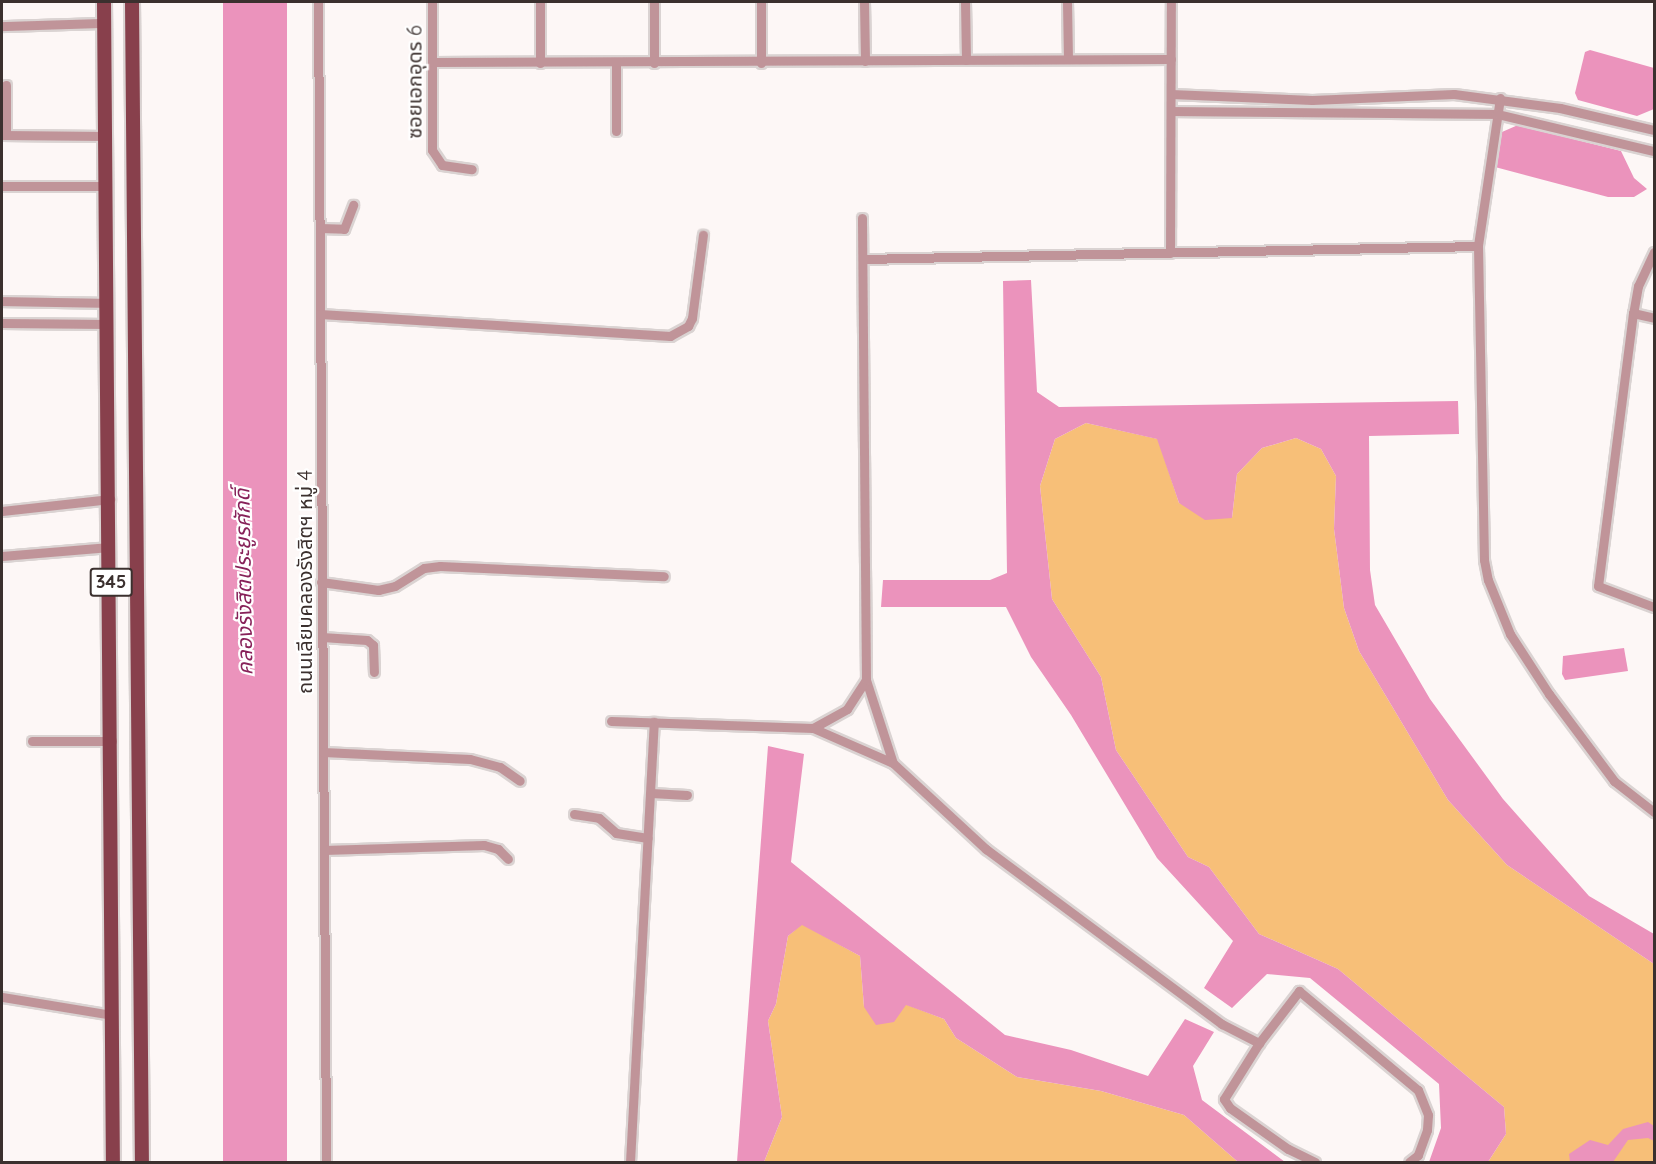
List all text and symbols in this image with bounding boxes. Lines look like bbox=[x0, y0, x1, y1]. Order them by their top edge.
street label: ซอยเอกอุดร 6 bbox=[402, 25, 426, 139]
street label: ถนนเลียบคลองรังสิตฯ หมู่ 4 bbox=[292, 470, 316, 694]
water label: คลองรังสิตประยูรศักดิ์ bbox=[229, 488, 257, 676]
road number: 345 bbox=[88, 567, 134, 597]

